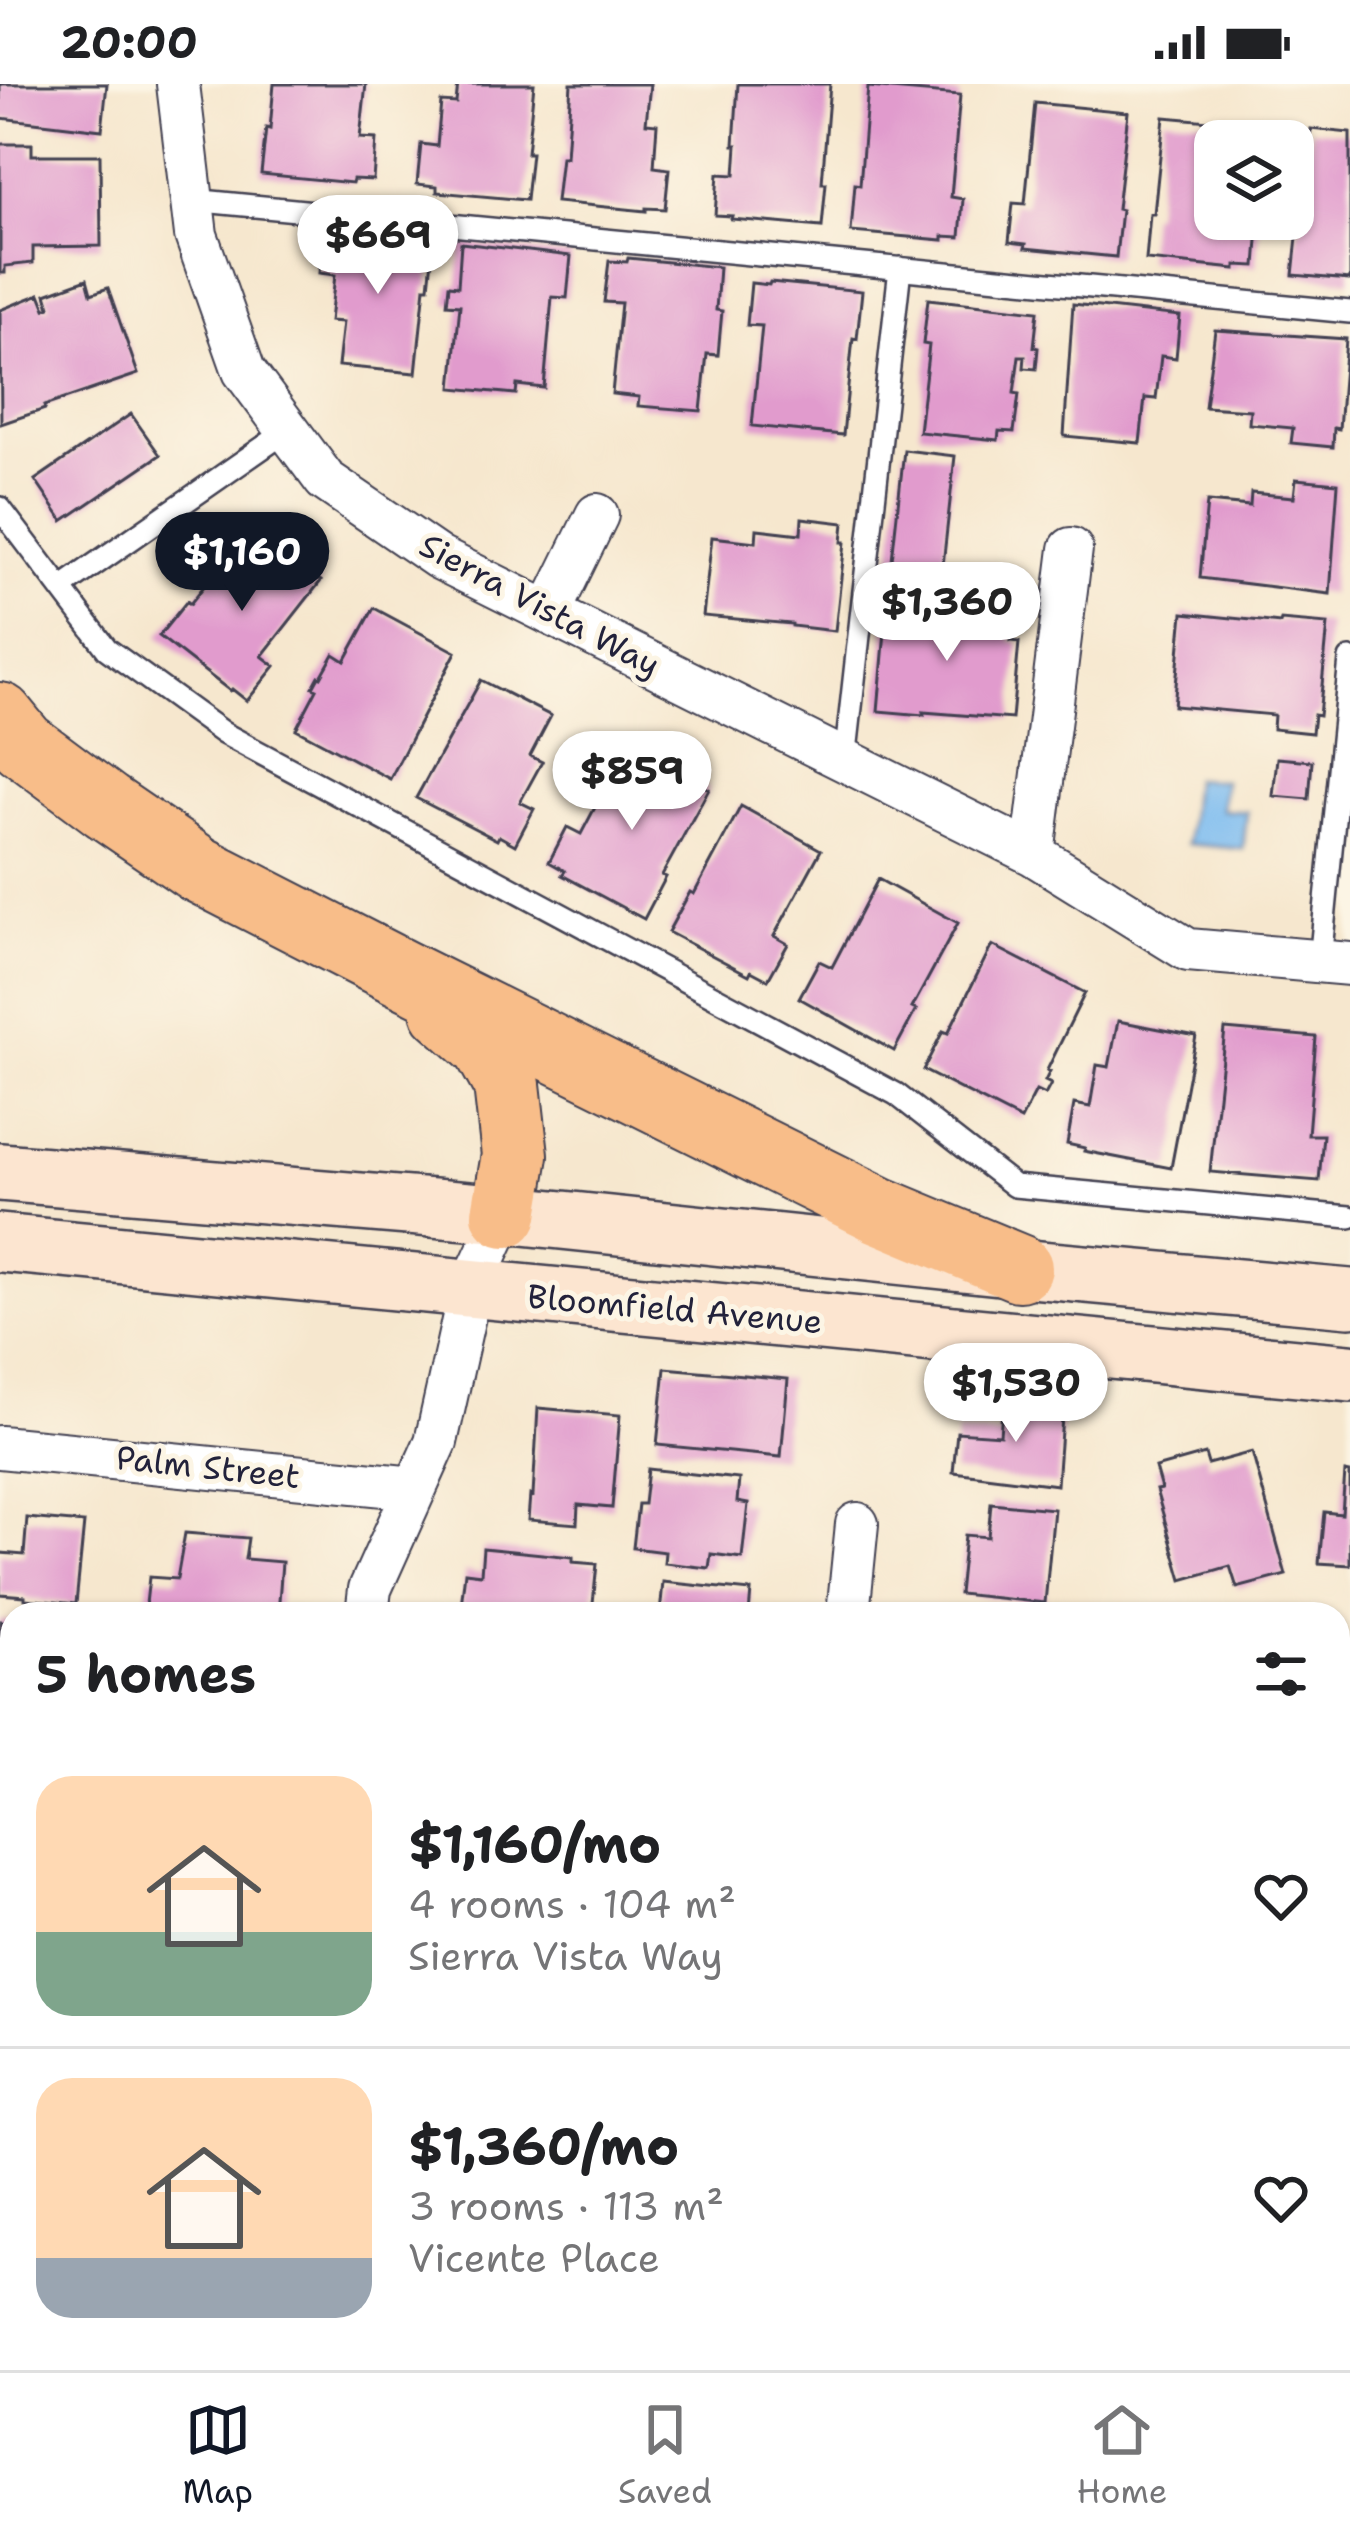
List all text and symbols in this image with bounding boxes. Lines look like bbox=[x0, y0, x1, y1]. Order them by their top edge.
text: 20:00 bbox=[60, 12, 198, 72]
map controls bbox=[1194, 120, 1314, 240]
button: layers bbox=[1194, 120, 1314, 240]
pin: $669 bbox=[307, 195, 449, 297]
text: $669 bbox=[324, 208, 432, 260]
pin: $1,160 bbox=[144, 512, 340, 614]
street label: Sierra Vista Way bbox=[412, 523, 668, 687]
text: $1,160 bbox=[182, 525, 302, 577]
pin: $1,360 bbox=[849, 562, 1045, 664]
text: $1,360 bbox=[880, 575, 1014, 627]
pin: $859 bbox=[561, 731, 703, 833]
text: $859 bbox=[579, 744, 685, 796]
street label: Bloomfield Avenue bbox=[526, 1274, 824, 1344]
pin: $1,530 bbox=[918, 1343, 1114, 1445]
text: $1,530 bbox=[951, 1356, 1081, 1408]
street label: Palm Street bbox=[114, 1435, 302, 1499]
text: 5 homes bbox=[36, 1640, 256, 1708]
icon: filters bbox=[1248, 1641, 1314, 1707]
text: $1,160/mo bbox=[408, 1810, 661, 1878]
icon: home bbox=[132, 1824, 276, 1968]
icon: heart bbox=[1248, 1863, 1314, 1929]
text: 4 rooms · 104 m² bbox=[408, 1878, 736, 1930]
text: Sierra Vista Way bbox=[408, 1930, 723, 1982]
text: $1,360/mo bbox=[408, 2112, 679, 2180]
icon: home bbox=[132, 2126, 276, 2270]
icon: heart bbox=[1248, 2165, 1314, 2231]
text: 3 rooms · 113 m² bbox=[408, 2180, 724, 2232]
text: Vicente Place bbox=[408, 2232, 660, 2284]
tab: Map bbox=[182, 2397, 253, 2514]
tab: Saved bbox=[618, 2397, 712, 2514]
tab: Home bbox=[1077, 2397, 1167, 2514]

